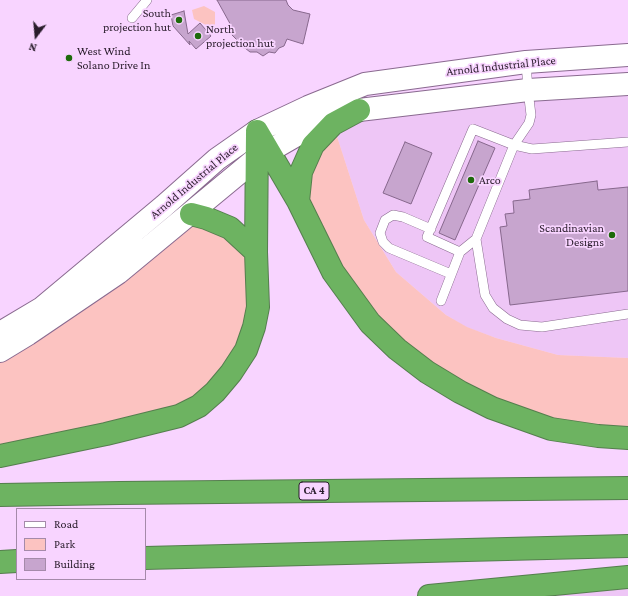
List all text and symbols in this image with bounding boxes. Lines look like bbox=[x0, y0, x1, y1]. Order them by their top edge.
place label: South projection hut bbox=[103, 6, 171, 34]
marker: South projection hut bbox=[174, 15, 184, 25]
north arrow bbox=[16, 16, 56, 56]
place label: North projection hut bbox=[206, 22, 274, 50]
marker: North projection hut bbox=[193, 31, 203, 41]
text: N bbox=[27, 41, 38, 54]
place label: West Wind Solano Drive In bbox=[77, 44, 150, 72]
marker: West Wind Solano Drive In bbox=[64, 53, 74, 63]
street label: Arnold Industrial Place bbox=[446, 53, 556, 79]
street label: Arnold Industrial Place bbox=[147, 140, 241, 222]
place label: Arco bbox=[479, 173, 501, 187]
marker: Arco bbox=[466, 175, 476, 185]
place label: Scandinavian Designs bbox=[539, 221, 604, 249]
marker: Scandinavian Designs bbox=[607, 230, 617, 240]
road number: CA 4 bbox=[299, 482, 329, 500]
legend bbox=[16, 508, 146, 580]
text: Road bbox=[54, 517, 78, 531]
text: Park bbox=[54, 537, 75, 551]
text: Building bbox=[54, 557, 95, 571]

